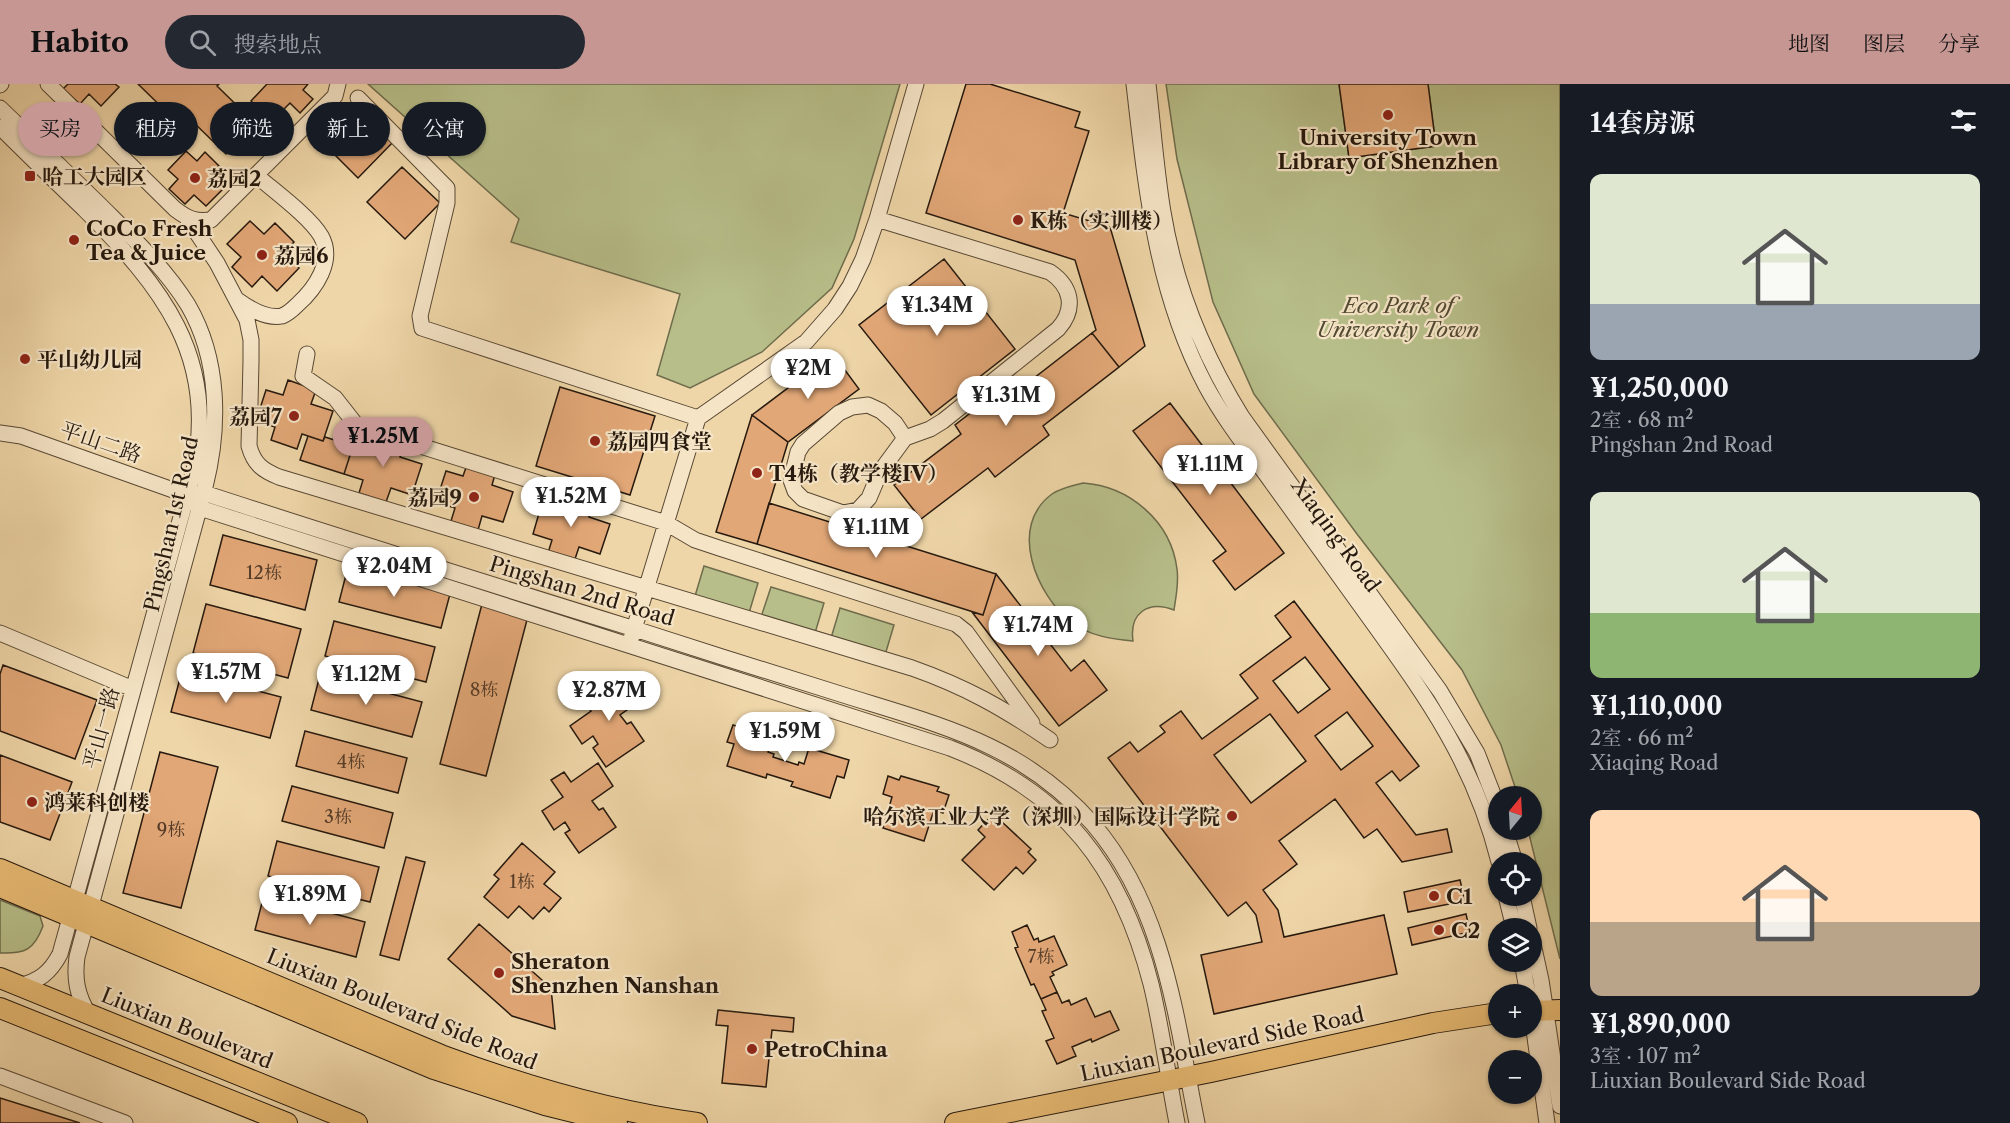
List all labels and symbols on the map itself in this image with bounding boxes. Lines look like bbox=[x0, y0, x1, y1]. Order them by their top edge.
marker: University Town Library of Shenzhen bbox=[1381, 108, 1395, 122]
place label: University Town Library of Shenzhen bbox=[1277, 125, 1499, 174]
place label: 哈工大园区 bbox=[42, 164, 147, 189]
place label: 荔园2 bbox=[207, 166, 261, 191]
marker: 哈工大园区 bbox=[23, 169, 37, 183]
marker: 荔园2 bbox=[188, 171, 202, 185]
place label: K栋（实训楼） bbox=[1030, 208, 1173, 233]
marker: K栋（实训楼） bbox=[1011, 213, 1025, 227]
place label: CoCo Fresh Tea & Juice bbox=[86, 216, 213, 265]
marker: CoCo Fresh Tea & Juice bbox=[67, 233, 81, 247]
place label: 荔园6 bbox=[274, 243, 329, 268]
marker: 荔园6 bbox=[255, 248, 269, 262]
pin: ¥1.34M bbox=[888, 286, 986, 337]
park label: Eco Park of University Town bbox=[1317, 293, 1479, 342]
place label: 平山幼儿园 bbox=[37, 347, 142, 372]
pin: ¥2M bbox=[779, 349, 837, 400]
marker: 平山幼儿园 bbox=[18, 352, 32, 366]
pin: ¥1.31M bbox=[957, 376, 1055, 427]
place label: 荔园7 bbox=[229, 404, 282, 429]
marker: 荔园7 bbox=[287, 409, 301, 423]
street label: 平山二路 bbox=[57, 417, 145, 467]
pin: ¥1.25M bbox=[334, 417, 432, 468]
place label: 荔园四食堂 bbox=[607, 429, 712, 454]
street label: Pingshan 1st Road bbox=[139, 434, 203, 614]
marker: 荔园四食堂 bbox=[588, 434, 602, 448]
pin: ¥1.11M bbox=[1161, 445, 1259, 496]
place label: T4栋（教学楼IV） bbox=[769, 461, 948, 486]
marker: T4栋（教学楼IV） bbox=[750, 466, 764, 480]
street label: Xiaqing Road bbox=[1286, 472, 1386, 597]
pin: ¥1.52M bbox=[522, 477, 620, 528]
place label: 荔园9 bbox=[407, 485, 462, 510]
marker: 荔园9 bbox=[467, 490, 481, 504]
pin: ¥1.11M bbox=[827, 508, 925, 559]
pin: ¥2.04M bbox=[345, 547, 443, 598]
street label: Pingshan 2nd Road bbox=[486, 551, 678, 631]
house number: 12栋 bbox=[246, 562, 282, 584]
pin: ¥1.74M bbox=[989, 606, 1087, 657]
pin: ¥1.57M bbox=[177, 653, 275, 704]
pin: ¥1.12M bbox=[317, 655, 415, 706]
pin: ¥2.87M bbox=[560, 671, 658, 722]
house number: 8栋 bbox=[470, 679, 498, 701]
street label: 平山一路 bbox=[78, 684, 124, 772]
pin: ¥1.59M bbox=[736, 712, 834, 763]
house number: 4栋 bbox=[337, 751, 365, 773]
north arrow bbox=[1488, 786, 1542, 840]
place label: 鸿莱科创楼 bbox=[44, 790, 149, 815]
marker: 鸿莱科创楼 bbox=[25, 795, 39, 809]
place label: 哈尔滨工业大学（深圳）国际设计学院 bbox=[863, 804, 1220, 829]
house number: 3栋 bbox=[324, 806, 352, 828]
marker: 哈尔滨工业大学（深圳）国际设计学院 bbox=[1225, 809, 1239, 823]
house number: 9栋 bbox=[157, 819, 185, 841]
house number: 1栋 bbox=[509, 871, 535, 893]
pin: ¥1.89M bbox=[261, 875, 359, 926]
place label: C1 bbox=[1446, 884, 1473, 909]
marker: C1 bbox=[1427, 889, 1441, 903]
place label: C2 bbox=[1451, 918, 1480, 943]
marker: C2 bbox=[1432, 923, 1446, 937]
street label: Liuxian Boulevard Side Road bbox=[263, 943, 541, 1075]
house number: 7栋 bbox=[1028, 946, 1054, 968]
place label: Sheraton Shenzhen Nanshan bbox=[511, 949, 720, 998]
marker: Sheraton Shenzhen Nanshan bbox=[492, 966, 506, 980]
street label: Liuxian Boulevard bbox=[98, 982, 277, 1074]
street label: Liuxian Boulevard Side Road bbox=[1078, 1002, 1366, 1086]
place label: PetroChina bbox=[764, 1037, 888, 1062]
marker: PetroChina bbox=[745, 1042, 759, 1056]

